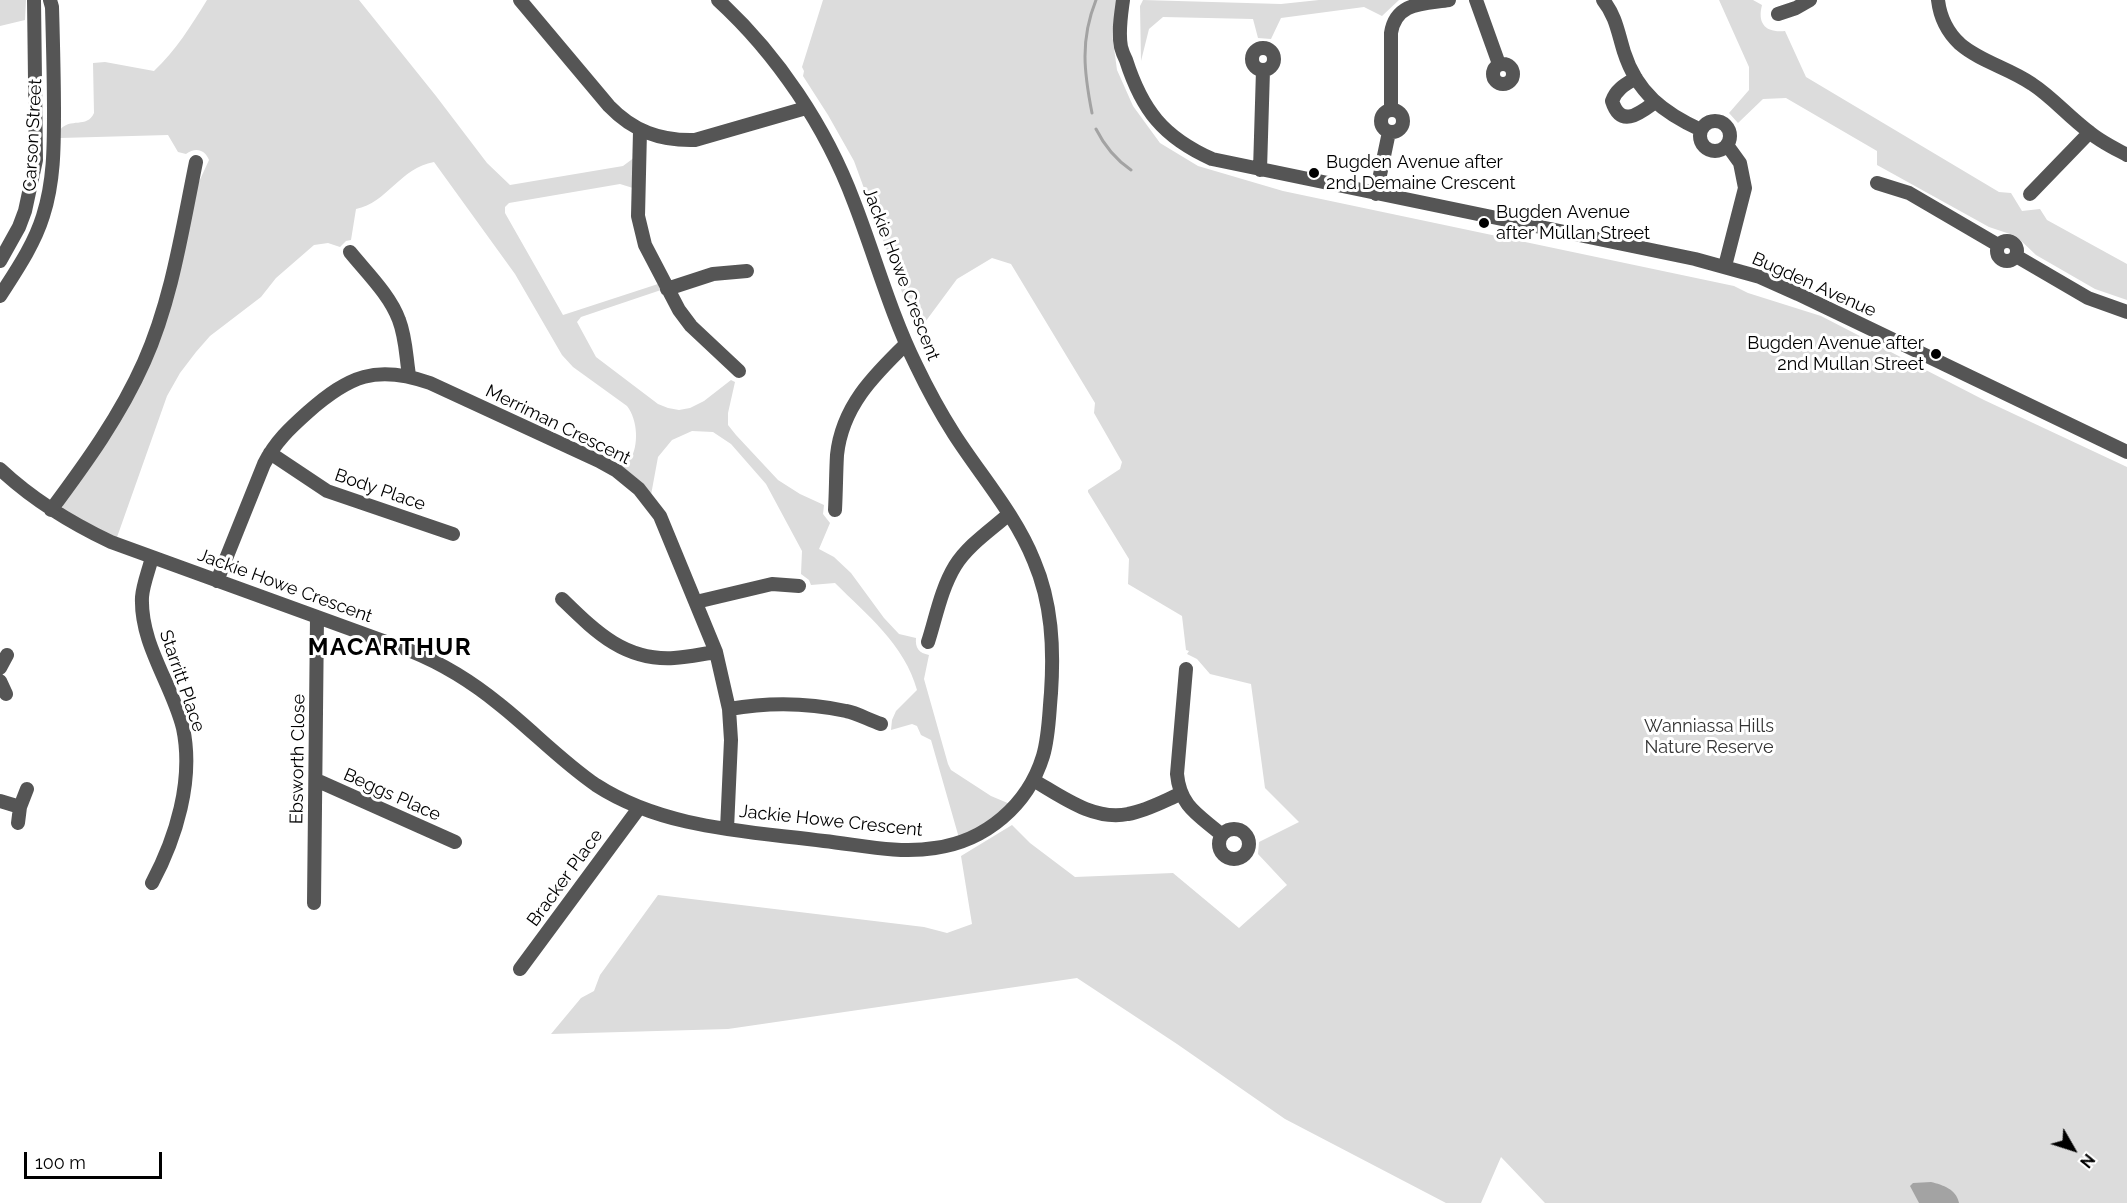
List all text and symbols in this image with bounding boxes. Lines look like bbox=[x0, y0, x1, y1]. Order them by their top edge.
street label: Carson Street bbox=[19, 78, 47, 192]
place label: Bugden Avenue after 2nd Demaine Crescent bbox=[1326, 152, 1515, 195]
marker: Bugden Avenue after 2nd Demaine Crescent bbox=[1307, 166, 1321, 180]
street label: Jackie Howe Crescent bbox=[858, 184, 944, 364]
place label: Bugden Avenue after Mullan Street bbox=[1496, 202, 1650, 244]
marker: Bugden Avenue after Mullan Street bbox=[1477, 216, 1491, 230]
street label: Bugden Avenue bbox=[1748, 248, 1880, 322]
place label: Bugden Avenue after 2nd Mullan Street bbox=[1747, 333, 1924, 376]
marker: Bugden Avenue after 2nd Mullan Street bbox=[1929, 347, 1943, 361]
street label: Merriman Crescent bbox=[482, 381, 634, 469]
street label: Body Place bbox=[332, 464, 428, 516]
street label: Jackie Howe Crescent bbox=[195, 544, 375, 628]
street label: Starritt Place bbox=[155, 627, 209, 735]
district label: MACARTHUR bbox=[308, 634, 472, 662]
street label: Ebsworth Close bbox=[286, 694, 310, 824]
park label: Wanniassa Hills Nature Reserve bbox=[1644, 716, 1774, 758]
street label: Beggs Place bbox=[340, 764, 444, 826]
street label: Jackie Howe Crescent bbox=[738, 801, 924, 841]
street label: Bracker Place bbox=[523, 825, 607, 931]
north arrow bbox=[2043, 1119, 2103, 1179]
scale bar bbox=[27, 1140, 165, 1178]
text: N bbox=[2076, 1150, 2099, 1171]
text: 100 m bbox=[35, 1152, 86, 1173]

